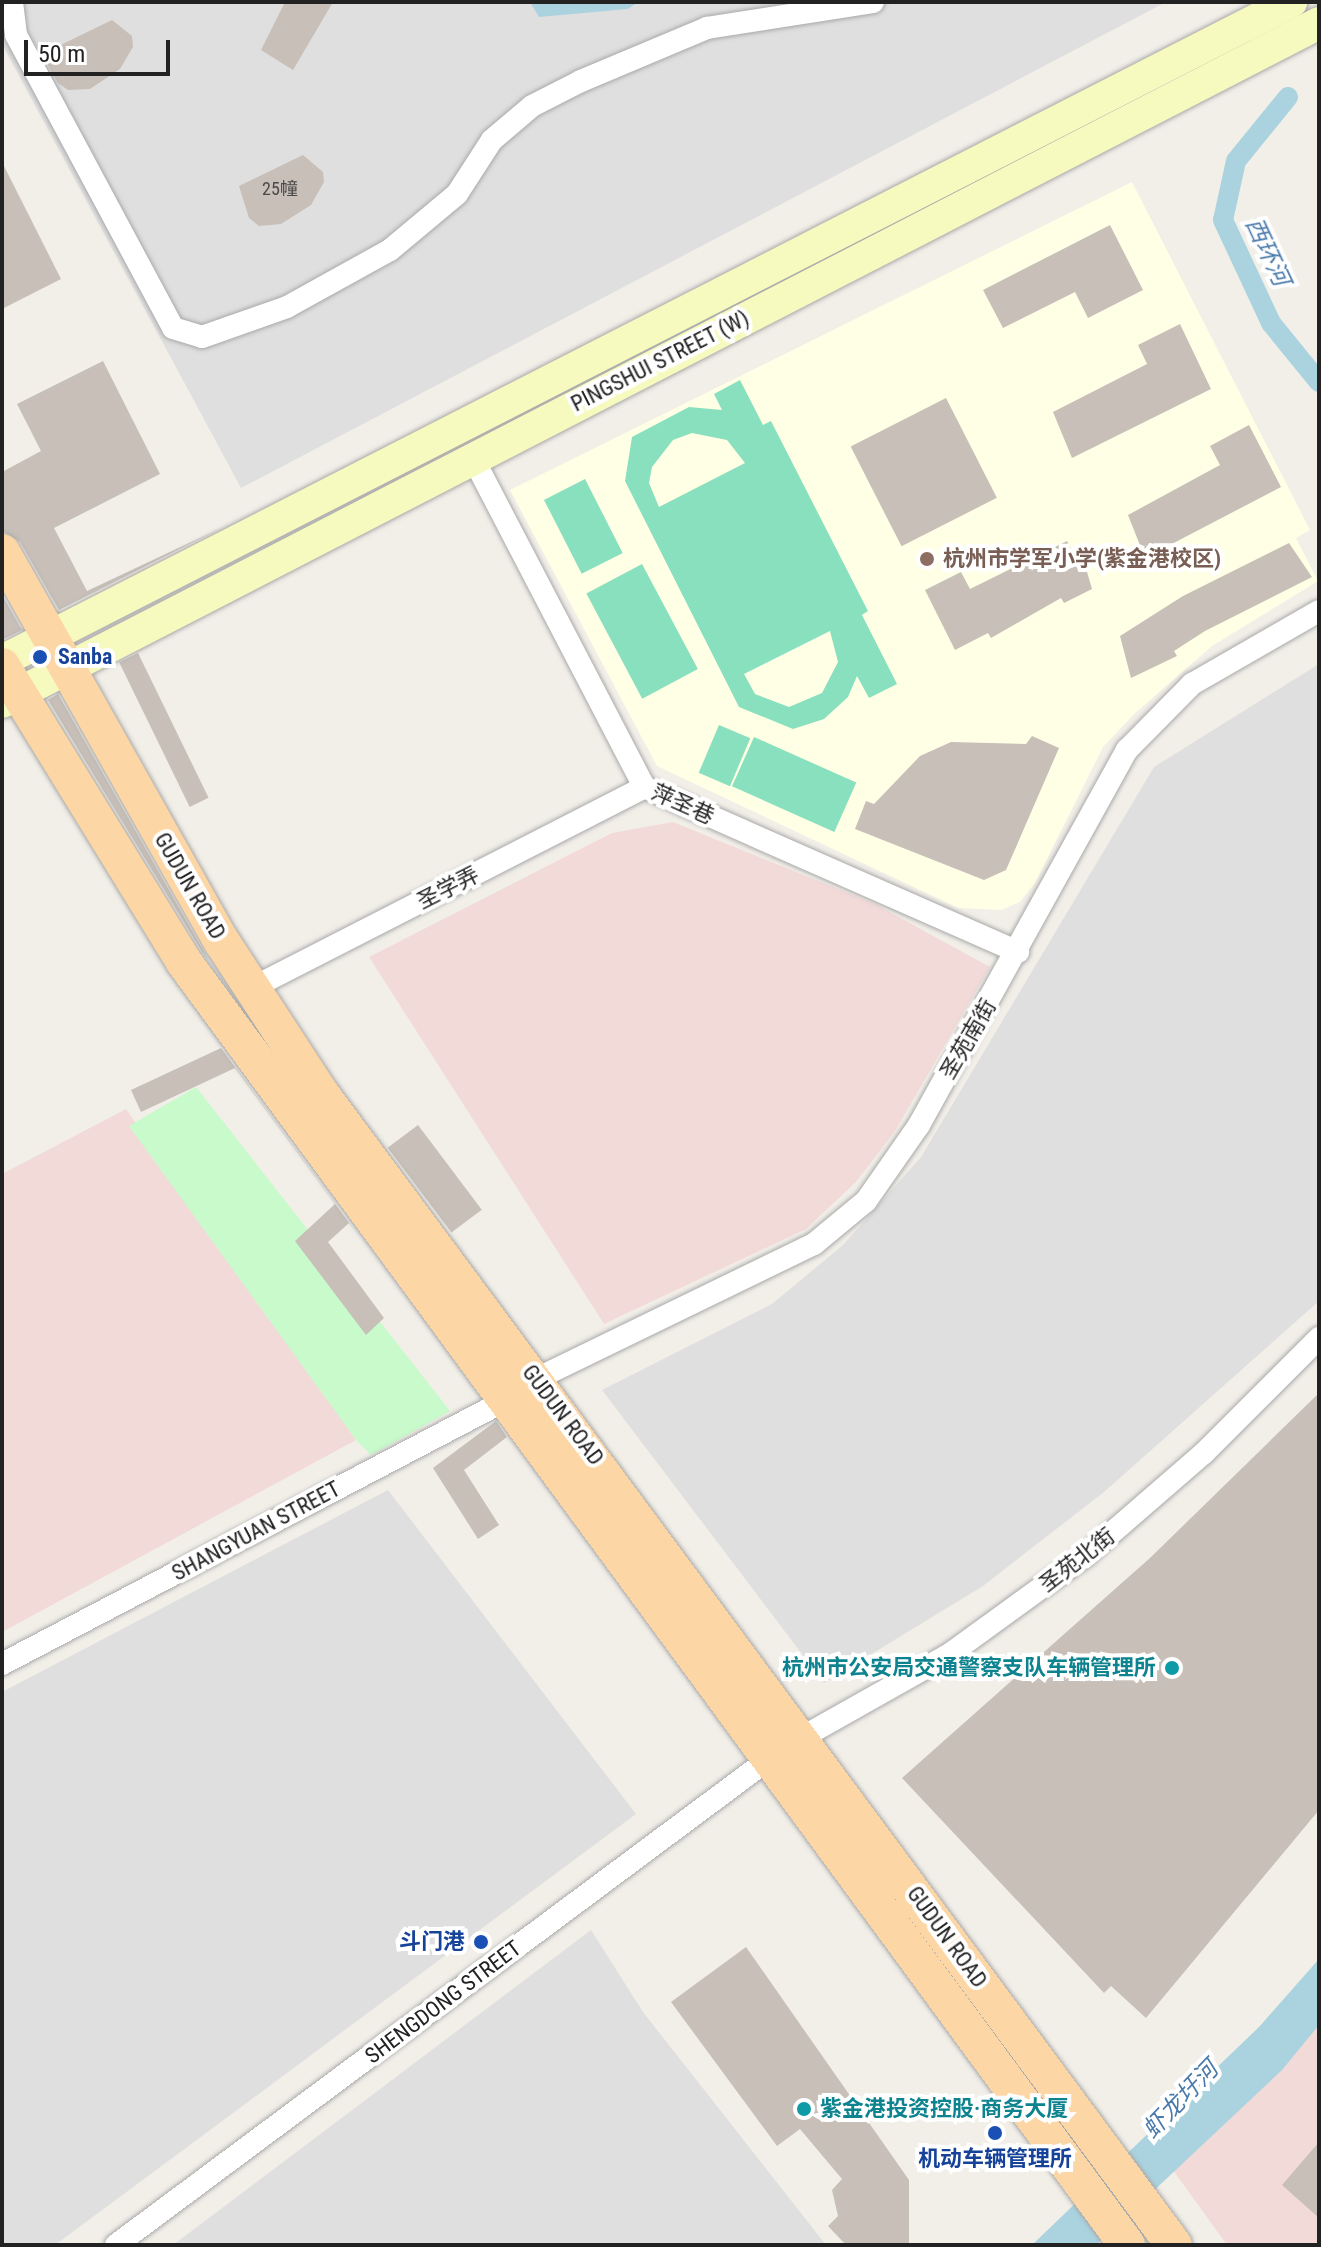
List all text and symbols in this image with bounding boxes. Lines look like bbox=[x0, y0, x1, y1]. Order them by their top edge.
scale bar bbox=[28, 24, 174, 74]
text: 50 m bbox=[38, 40, 85, 68]
house number: 25幢 bbox=[262, 178, 298, 200]
water label: 西环河 bbox=[1239, 213, 1295, 291]
street label: PINGSHUI STREET (W) bbox=[566, 305, 754, 417]
place label: 杭州市学军小学(紫金港校区) bbox=[943, 546, 1221, 572]
marker: 杭州市学军小学(紫金港校区) bbox=[918, 550, 936, 568]
place label: Sanba bbox=[58, 644, 112, 670]
marker: Sanba bbox=[29, 646, 51, 668]
street label: 萍圣巷 bbox=[647, 779, 719, 829]
street label: GUDUN ROAD bbox=[149, 828, 231, 944]
street label: 圣学弄 bbox=[413, 861, 483, 915]
street label: 圣苑南街 bbox=[935, 994, 1001, 1084]
street label: GUDUN ROAD bbox=[517, 1360, 609, 1470]
street label: SHANGYUAN STREET bbox=[167, 1476, 345, 1586]
street label: 圣苑北街 bbox=[1034, 1523, 1120, 1597]
place label: 杭州市公安局交通警察支队车辆管理所 bbox=[782, 1655, 1156, 1681]
marker: 杭州市公安局交通警察支队车辆管理所 bbox=[1163, 1659, 1181, 1677]
street label: GUDUN ROAD bbox=[901, 1881, 993, 1993]
place label: 斗门港 bbox=[399, 1929, 465, 1955]
marker: 斗门港 bbox=[472, 1933, 490, 1951]
street label: SHENGDONG STREET bbox=[360, 1935, 526, 2069]
water label: 虾龙圩河 bbox=[1137, 2055, 1225, 2145]
place label: 紫金港投资控股·商务大厦 bbox=[820, 2096, 1068, 2122]
marker: 紫金港投资控股·商务大厦 bbox=[795, 2100, 813, 2118]
marker: 机动车辆管理所 bbox=[986, 2124, 1004, 2142]
place label: 机动车辆管理所 bbox=[918, 2146, 1072, 2172]

